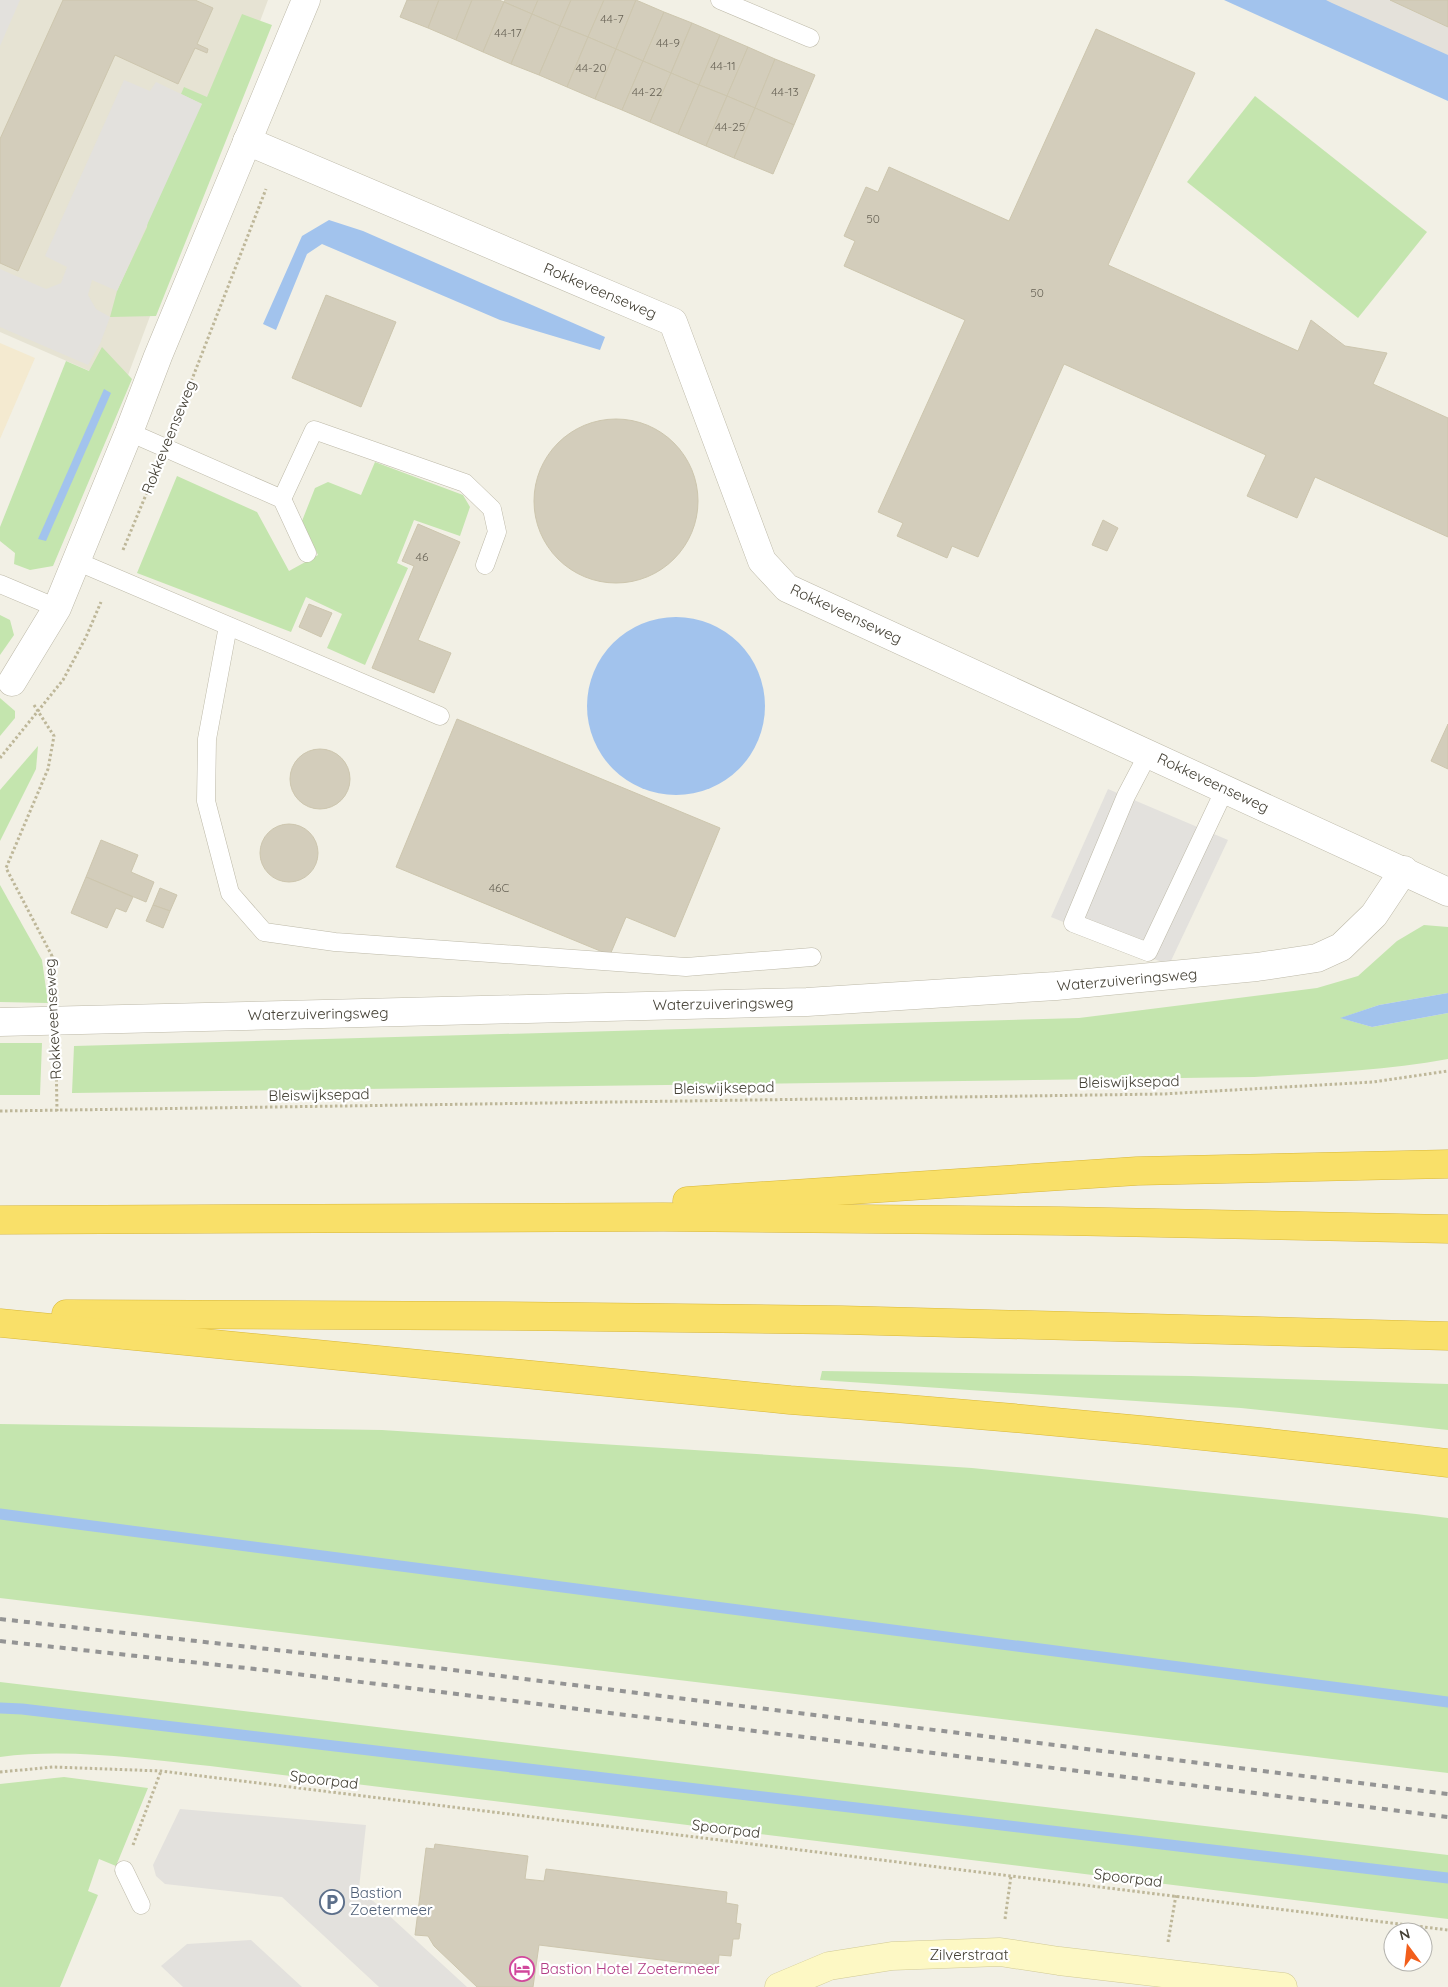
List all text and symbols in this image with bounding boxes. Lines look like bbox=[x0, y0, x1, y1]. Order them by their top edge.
house number: 44-7 bbox=[600, 11, 624, 26]
house number: 44-17 bbox=[494, 25, 522, 40]
house number: 44-9 bbox=[656, 35, 680, 50]
house number: 44-11 bbox=[710, 58, 736, 73]
house number: 44-20 bbox=[575, 60, 607, 75]
house number: 44-22 bbox=[632, 84, 663, 99]
house number: 44-13 bbox=[771, 84, 799, 99]
house number: 44-25 bbox=[715, 119, 745, 134]
house number: 50 bbox=[866, 211, 880, 226]
street label: Rokkeveenseweg bbox=[541, 258, 660, 323]
house number: 50 bbox=[1030, 285, 1044, 300]
street label: Rokkeveenseweg bbox=[137, 377, 200, 497]
house number: 46 bbox=[416, 549, 429, 564]
street label: Rokkeveenseweg bbox=[787, 579, 905, 648]
street label: Rokkeveenseweg bbox=[1154, 748, 1272, 817]
house number: 46C bbox=[489, 880, 509, 895]
street label: Rokkeveenseweg bbox=[40, 958, 65, 1080]
street label: Waterzuiveringsweg bbox=[1056, 964, 1198, 995]
street label: Waterzuiveringsweg bbox=[652, 993, 794, 1014]
street label: Waterzuiveringsweg bbox=[247, 1003, 389, 1024]
street label: Bleiswijksepad bbox=[1078, 1071, 1180, 1092]
street label: Bleiswijksepad bbox=[673, 1077, 775, 1098]
street label: Bleiswijksepad bbox=[268, 1084, 370, 1105]
street label: Spoorpad bbox=[289, 1766, 359, 1793]
street label: Spoorpad bbox=[691, 1815, 761, 1842]
street label: Spoorpad bbox=[1093, 1864, 1163, 1891]
place label: Bastion Zoetermeer bbox=[350, 1883, 433, 1919]
parking icon: Bastion Zoetermeer bbox=[319, 1889, 345, 1915]
north arrow bbox=[1383, 1922, 1433, 1972]
text: N bbox=[1397, 1924, 1412, 1944]
street label: Zilverstraat bbox=[929, 1945, 1009, 1964]
hotel icon: Bastion Hotel Zoetermeer bbox=[509, 1956, 535, 1982]
place label: Bastion Hotel Zoetermeer bbox=[540, 1959, 720, 1978]

